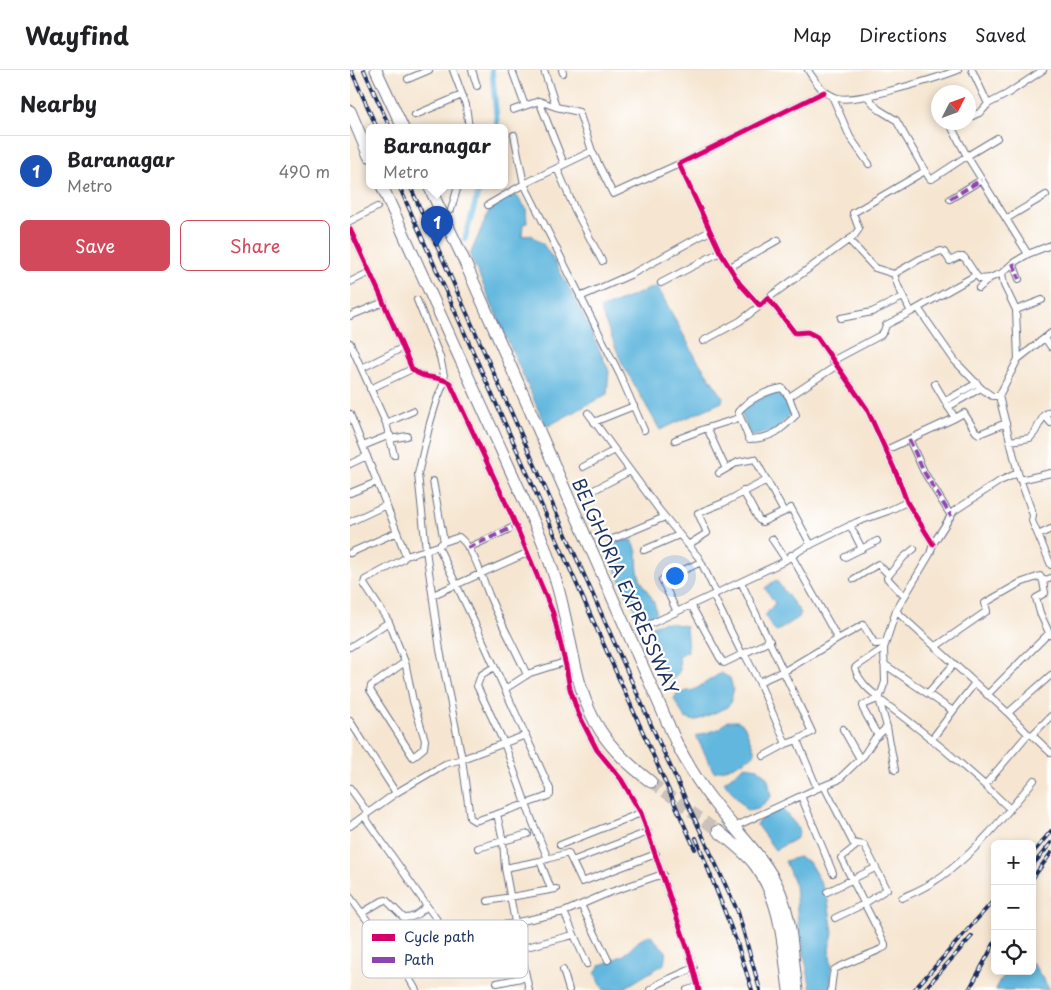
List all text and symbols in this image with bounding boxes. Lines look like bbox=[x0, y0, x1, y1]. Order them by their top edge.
text: Wayfind bbox=[25, 17, 129, 53]
text: Map bbox=[793, 21, 831, 48]
text: Directions bbox=[859, 21, 947, 48]
text: Saved bbox=[975, 21, 1026, 48]
north arrow bbox=[931, 85, 976, 130]
text: Nearby bbox=[20, 87, 97, 119]
popup bbox=[366, 124, 508, 189]
text: Baranagar bbox=[383, 131, 491, 159]
text: Baranagar bbox=[67, 145, 175, 173]
text: 1 bbox=[32, 159, 40, 183]
text: 490 m bbox=[279, 159, 330, 183]
text: Metro bbox=[383, 159, 429, 183]
text: Metro bbox=[67, 173, 112, 197]
pin: 1 bbox=[421, 206, 453, 247]
button: Save bbox=[20, 220, 170, 271]
button: Share bbox=[180, 220, 330, 271]
street label: BELGHORIA EXPRESSWAY bbox=[566, 473, 686, 699]
your location bbox=[662, 563, 688, 589]
map controls bbox=[991, 840, 1036, 975]
button: + bbox=[991, 840, 1036, 885]
button: − bbox=[991, 885, 1036, 930]
legend bbox=[362, 920, 528, 978]
text: Cycle path bbox=[404, 926, 475, 947]
button: locate bbox=[991, 930, 1036, 975]
text: Path bbox=[404, 949, 434, 970]

